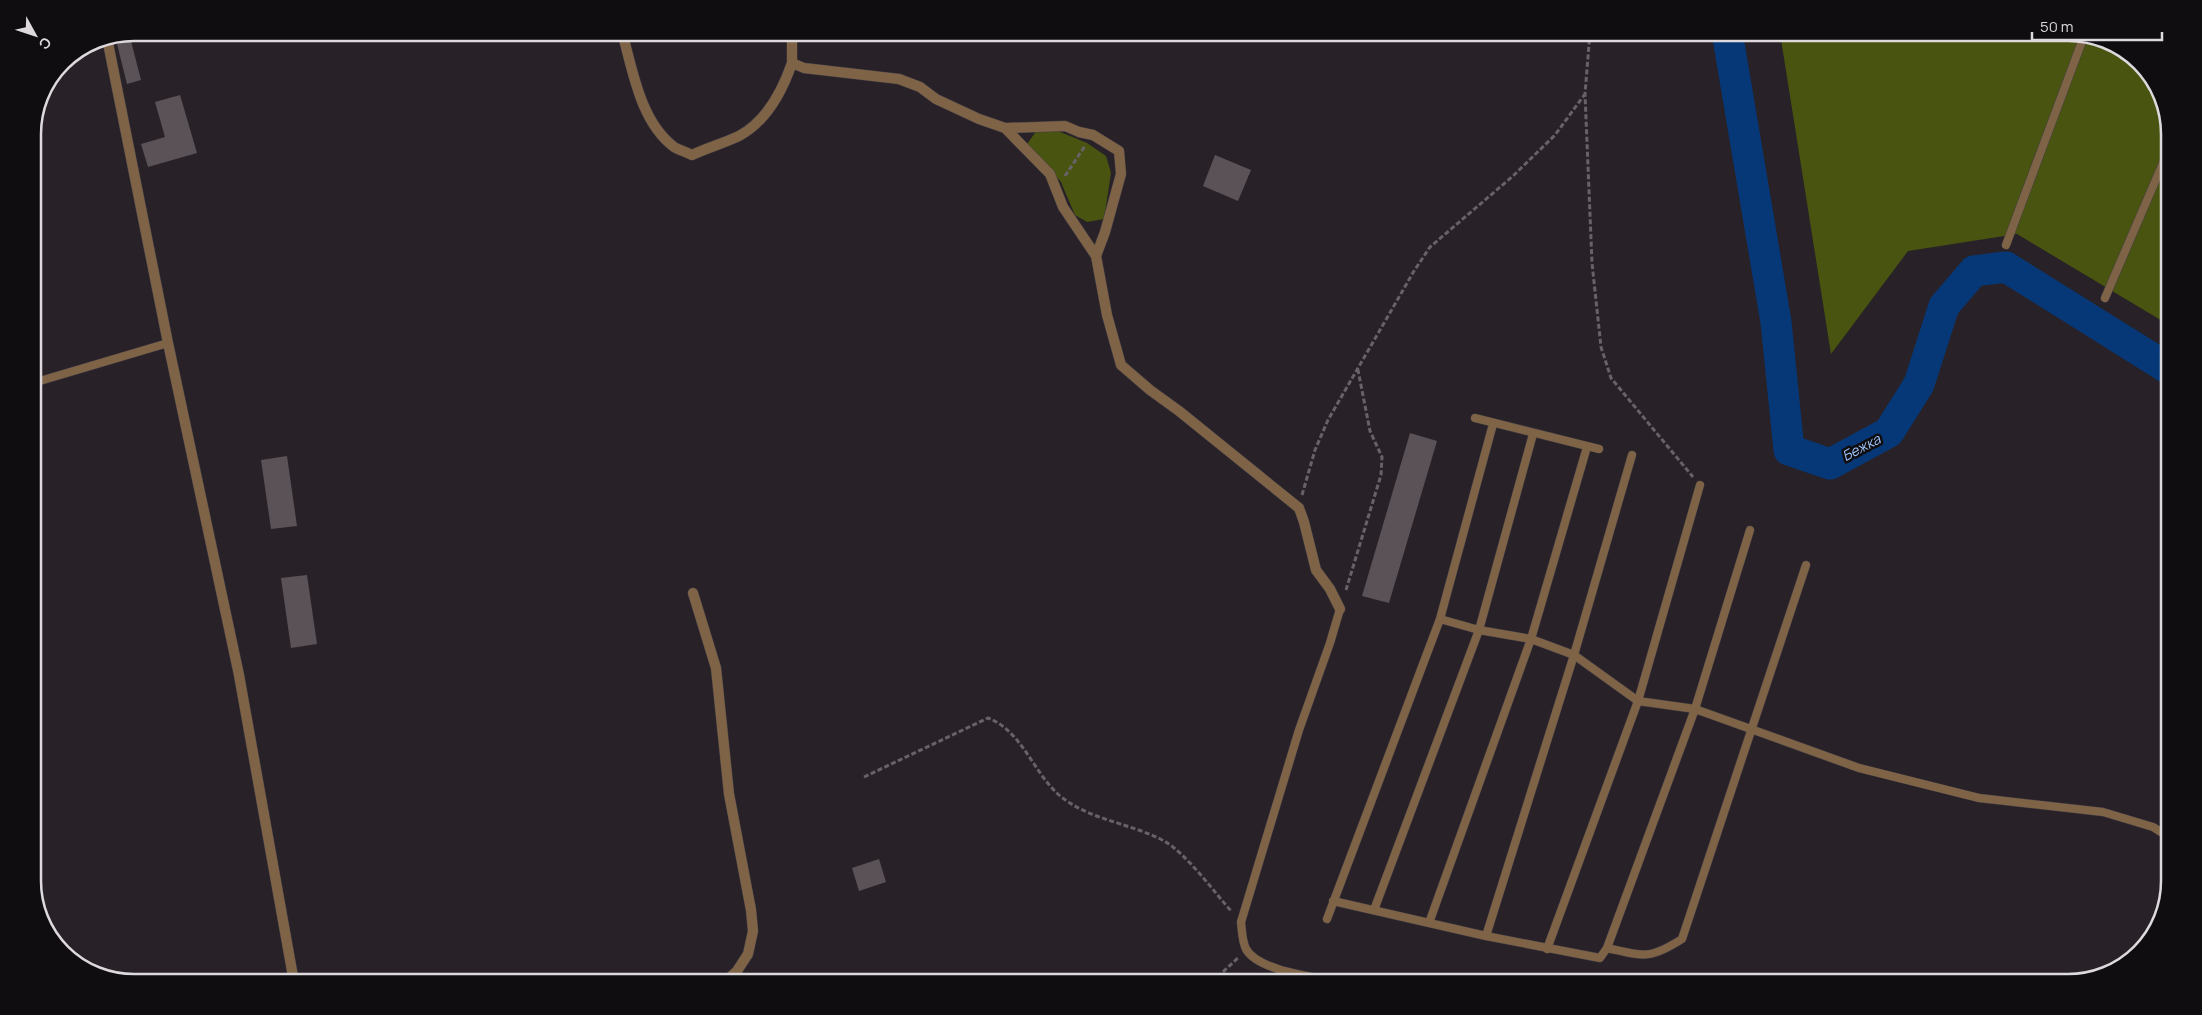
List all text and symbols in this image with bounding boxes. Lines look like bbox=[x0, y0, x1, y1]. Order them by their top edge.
north arrow bbox=[10, 10, 60, 60]
scale bar bbox=[2032, 10, 2162, 42]
text: 50 m bbox=[2040, 16, 2074, 37]
text: С bbox=[35, 34, 56, 54]
water label: Бежка bbox=[1839, 428, 1885, 465]

